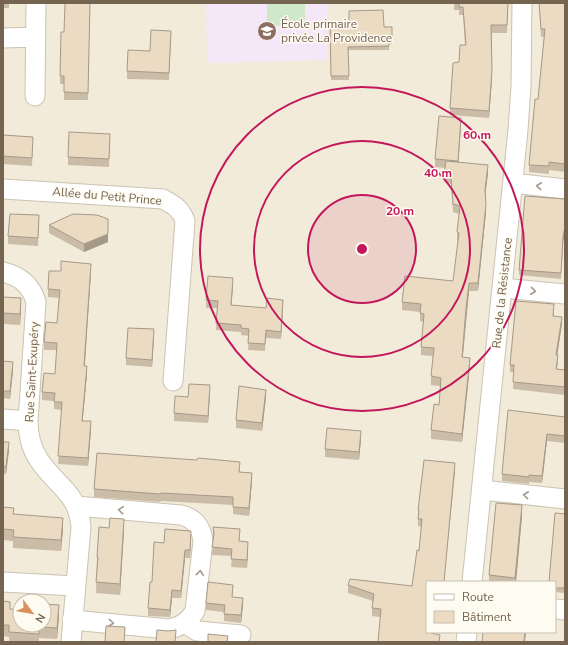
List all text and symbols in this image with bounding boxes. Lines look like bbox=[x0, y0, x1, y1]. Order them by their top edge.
place label: École primaire privée La Providence bbox=[281, 16, 392, 46]
school or university icon: École primaire privée La Providence bbox=[256, 20, 278, 42]
text: 60 m bbox=[463, 127, 491, 143]
text: 40 m bbox=[424, 165, 452, 181]
one-way arrow bbox=[536, 182, 542, 191]
street label: Allée du Petit Prince bbox=[52, 183, 162, 209]
text: 20 m bbox=[386, 203, 414, 219]
street label: Rue de la Résistance bbox=[488, 237, 516, 349]
centre of rings bbox=[355, 242, 369, 256]
one-way arrow bbox=[530, 286, 537, 295]
street label: Rue Saint-Exupéry bbox=[21, 320, 43, 423]
one-way arrow bbox=[523, 490, 529, 499]
one-way arrow bbox=[118, 506, 124, 515]
one-way arrow bbox=[195, 570, 204, 576]
legend bbox=[426, 581, 556, 633]
text: Route bbox=[462, 589, 494, 605]
north arrow bbox=[12, 593, 52, 633]
text: Bâtiment bbox=[462, 609, 512, 625]
text: N bbox=[32, 611, 49, 626]
one-way arrow bbox=[108, 619, 114, 628]

